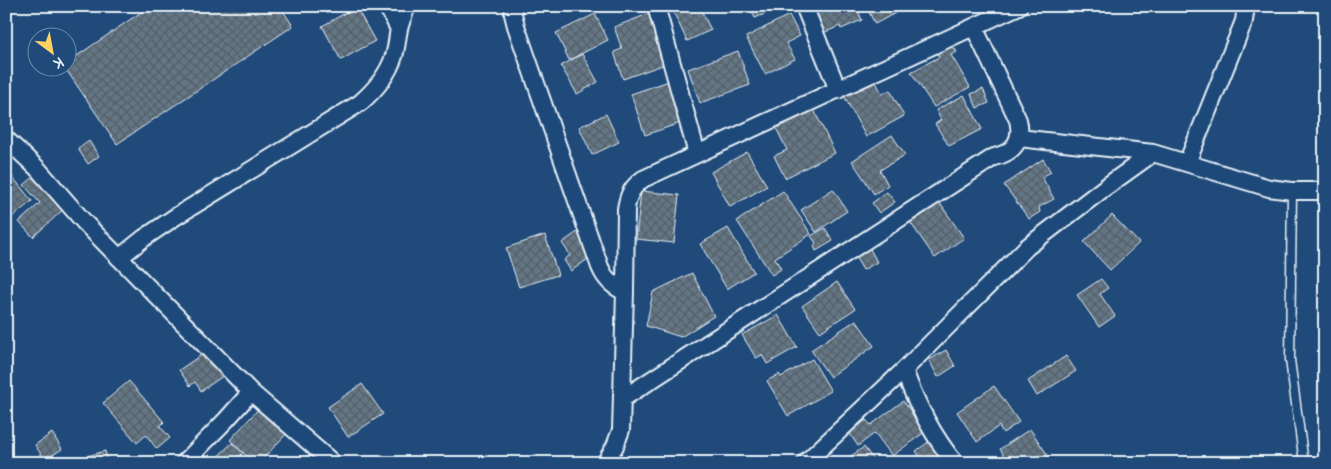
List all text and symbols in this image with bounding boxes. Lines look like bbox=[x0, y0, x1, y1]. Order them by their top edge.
north arrow bbox=[28, 28, 78, 78]
text: K bbox=[50, 53, 67, 72]

